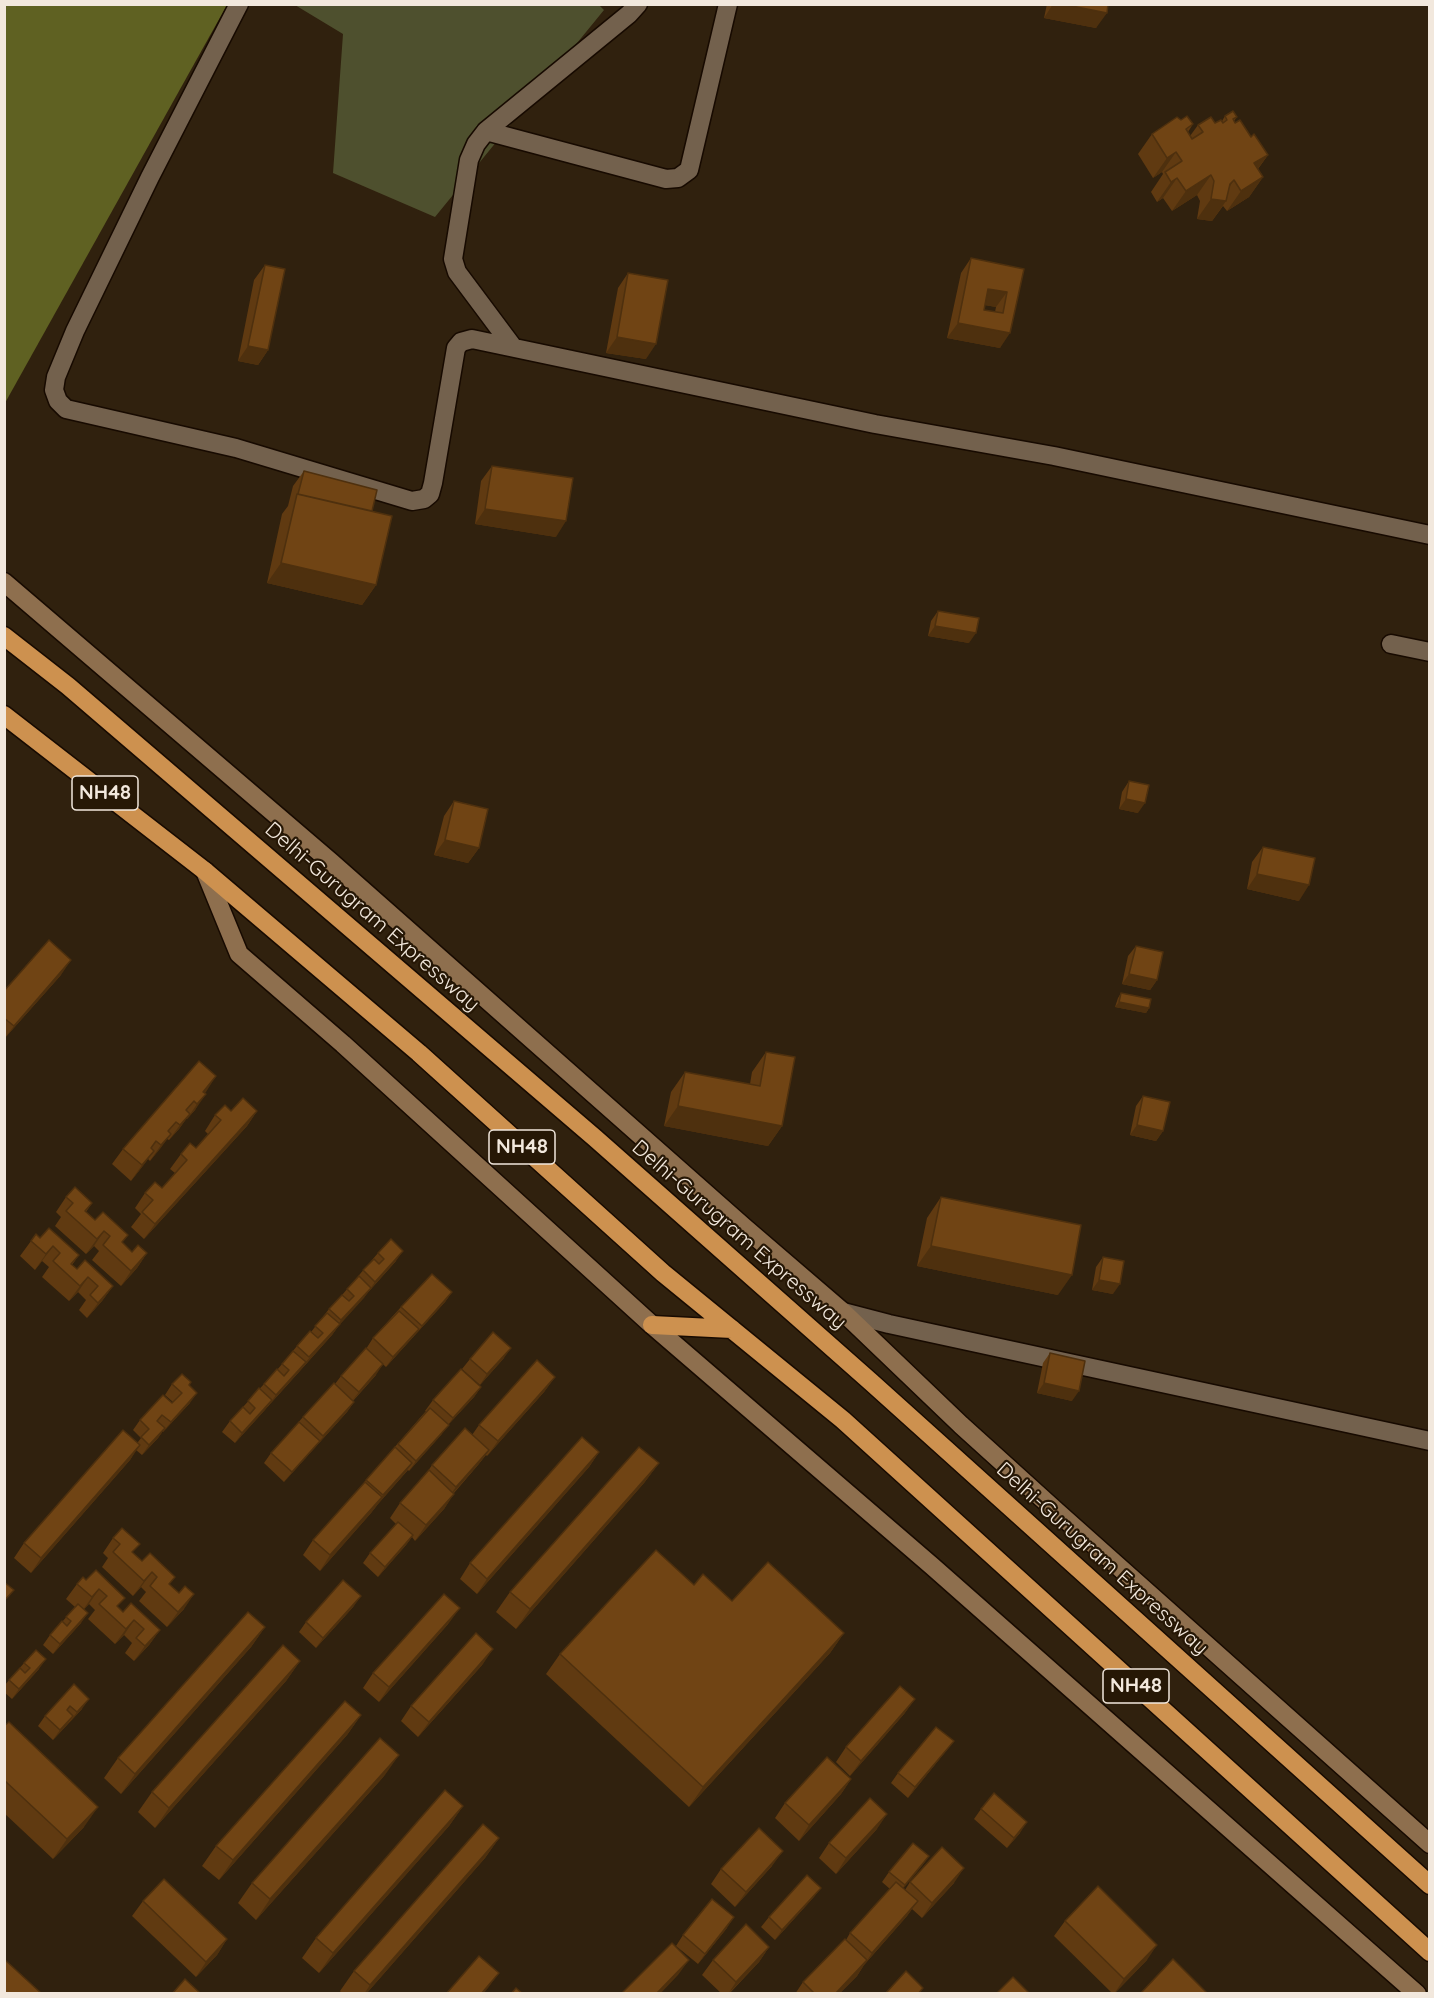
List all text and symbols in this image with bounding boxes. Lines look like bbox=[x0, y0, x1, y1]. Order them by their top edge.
road number: NH48 bbox=[72, 776, 138, 810]
street label: Delhi-Gurugram Expressway bbox=[260, 817, 484, 1017]
road number: NH48 bbox=[489, 1130, 555, 1164]
street label: Delhi-Gurugram Expressway bbox=[627, 1135, 851, 1335]
street label: Delhi-Gurugram Expressway bbox=[991, 1457, 1213, 1661]
road number: NH48 bbox=[1103, 1669, 1169, 1703]

